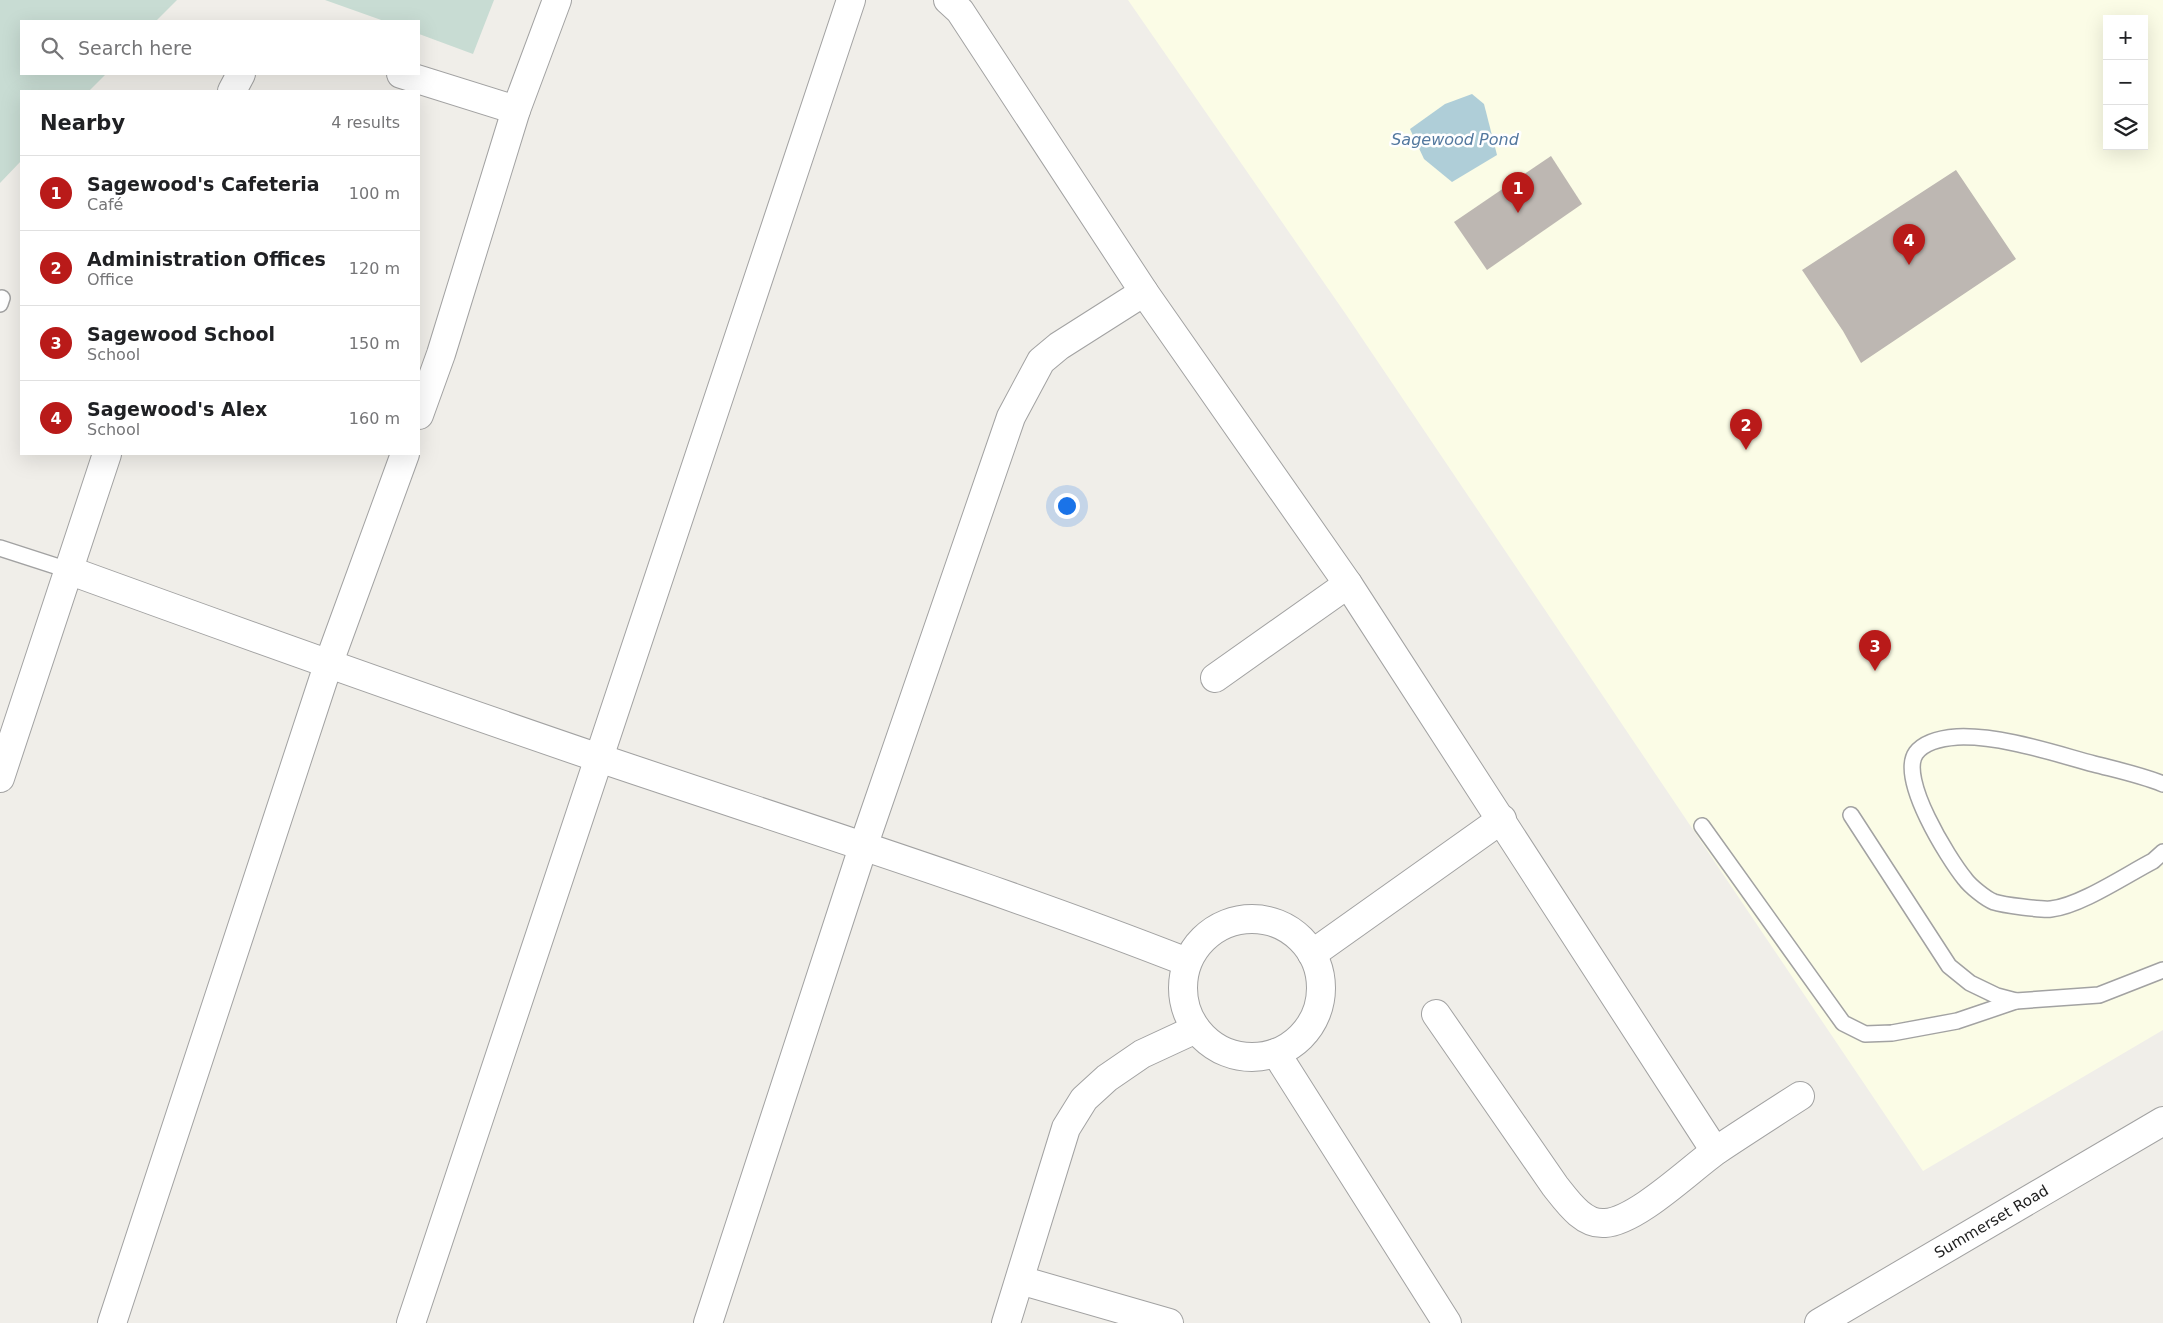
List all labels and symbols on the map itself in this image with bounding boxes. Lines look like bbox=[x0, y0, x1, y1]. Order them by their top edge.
water label: Sagewood Pond bbox=[1391, 130, 1520, 149]
pin: 1 bbox=[1502, 172, 1534, 213]
pin: 4 bbox=[1893, 224, 1925, 265]
pin: 2 bbox=[1730, 409, 1762, 450]
your location bbox=[1054, 493, 1080, 519]
pin: 3 bbox=[1859, 630, 1891, 671]
street label: Summerset Road bbox=[1931, 1181, 2052, 1262]

